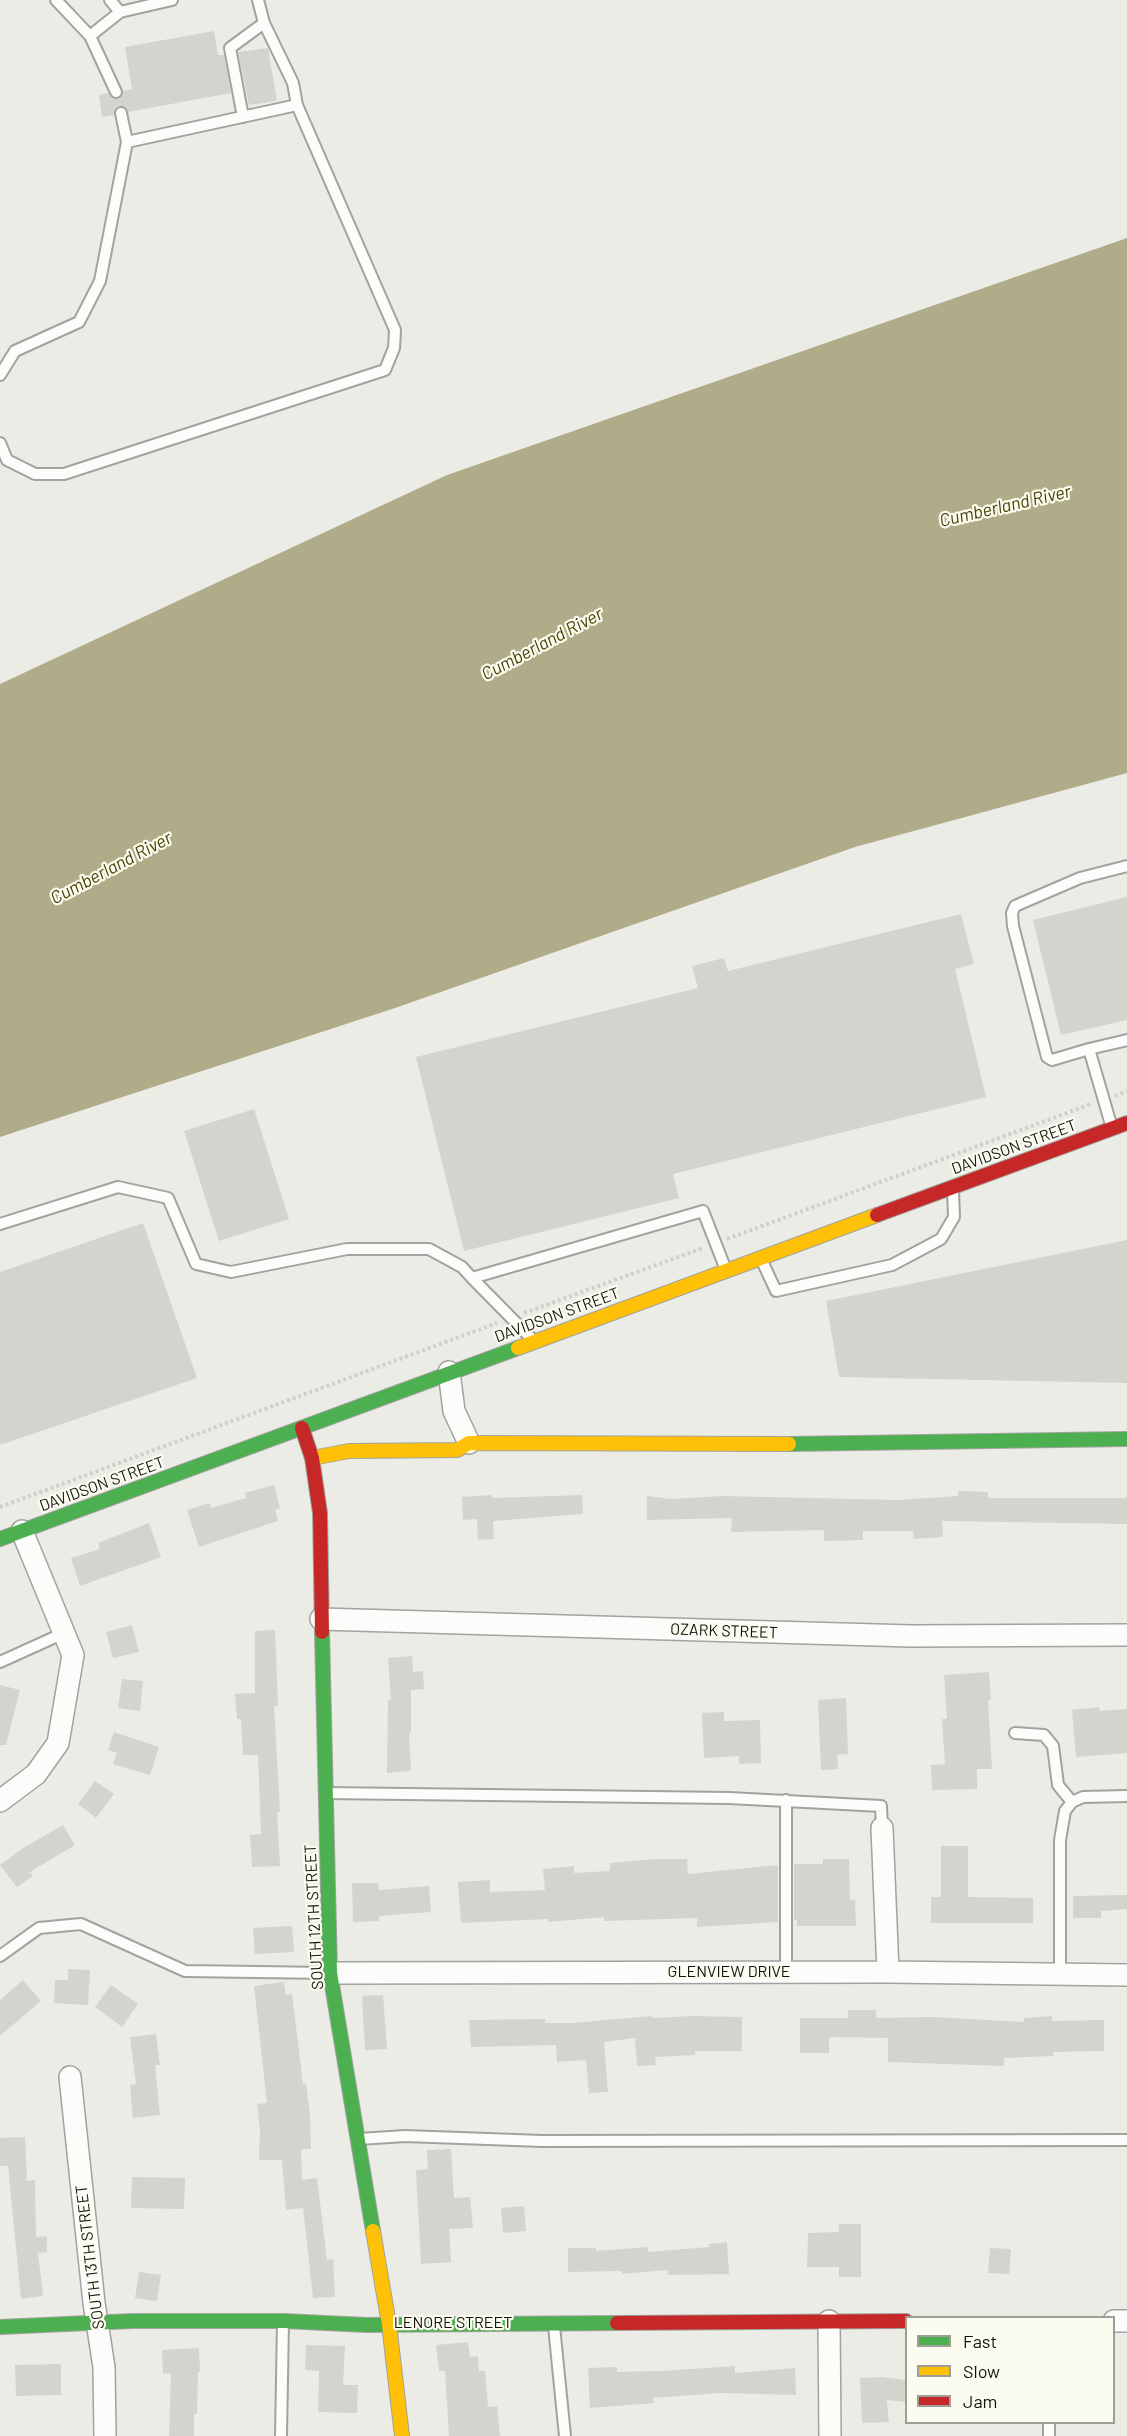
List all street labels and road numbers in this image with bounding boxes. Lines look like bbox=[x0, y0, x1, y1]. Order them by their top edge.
street label: DAVIDSON STREET bbox=[949, 1115, 1079, 1179]
street label: DAVIDSON STREET bbox=[492, 1283, 622, 1347]
street label: DAVIDSON STREET bbox=[37, 1452, 167, 1516]
street label: OZARK STREET bbox=[670, 1620, 778, 1642]
street label: SOUTH 12TH STREET bbox=[301, 1844, 327, 1990]
street label: GLENVIEW DRIVE bbox=[668, 1962, 790, 1982]
street label: SOUTH 13TH STREET bbox=[72, 2184, 108, 2330]
street label: LENORE STREET bbox=[394, 2313, 512, 2333]

